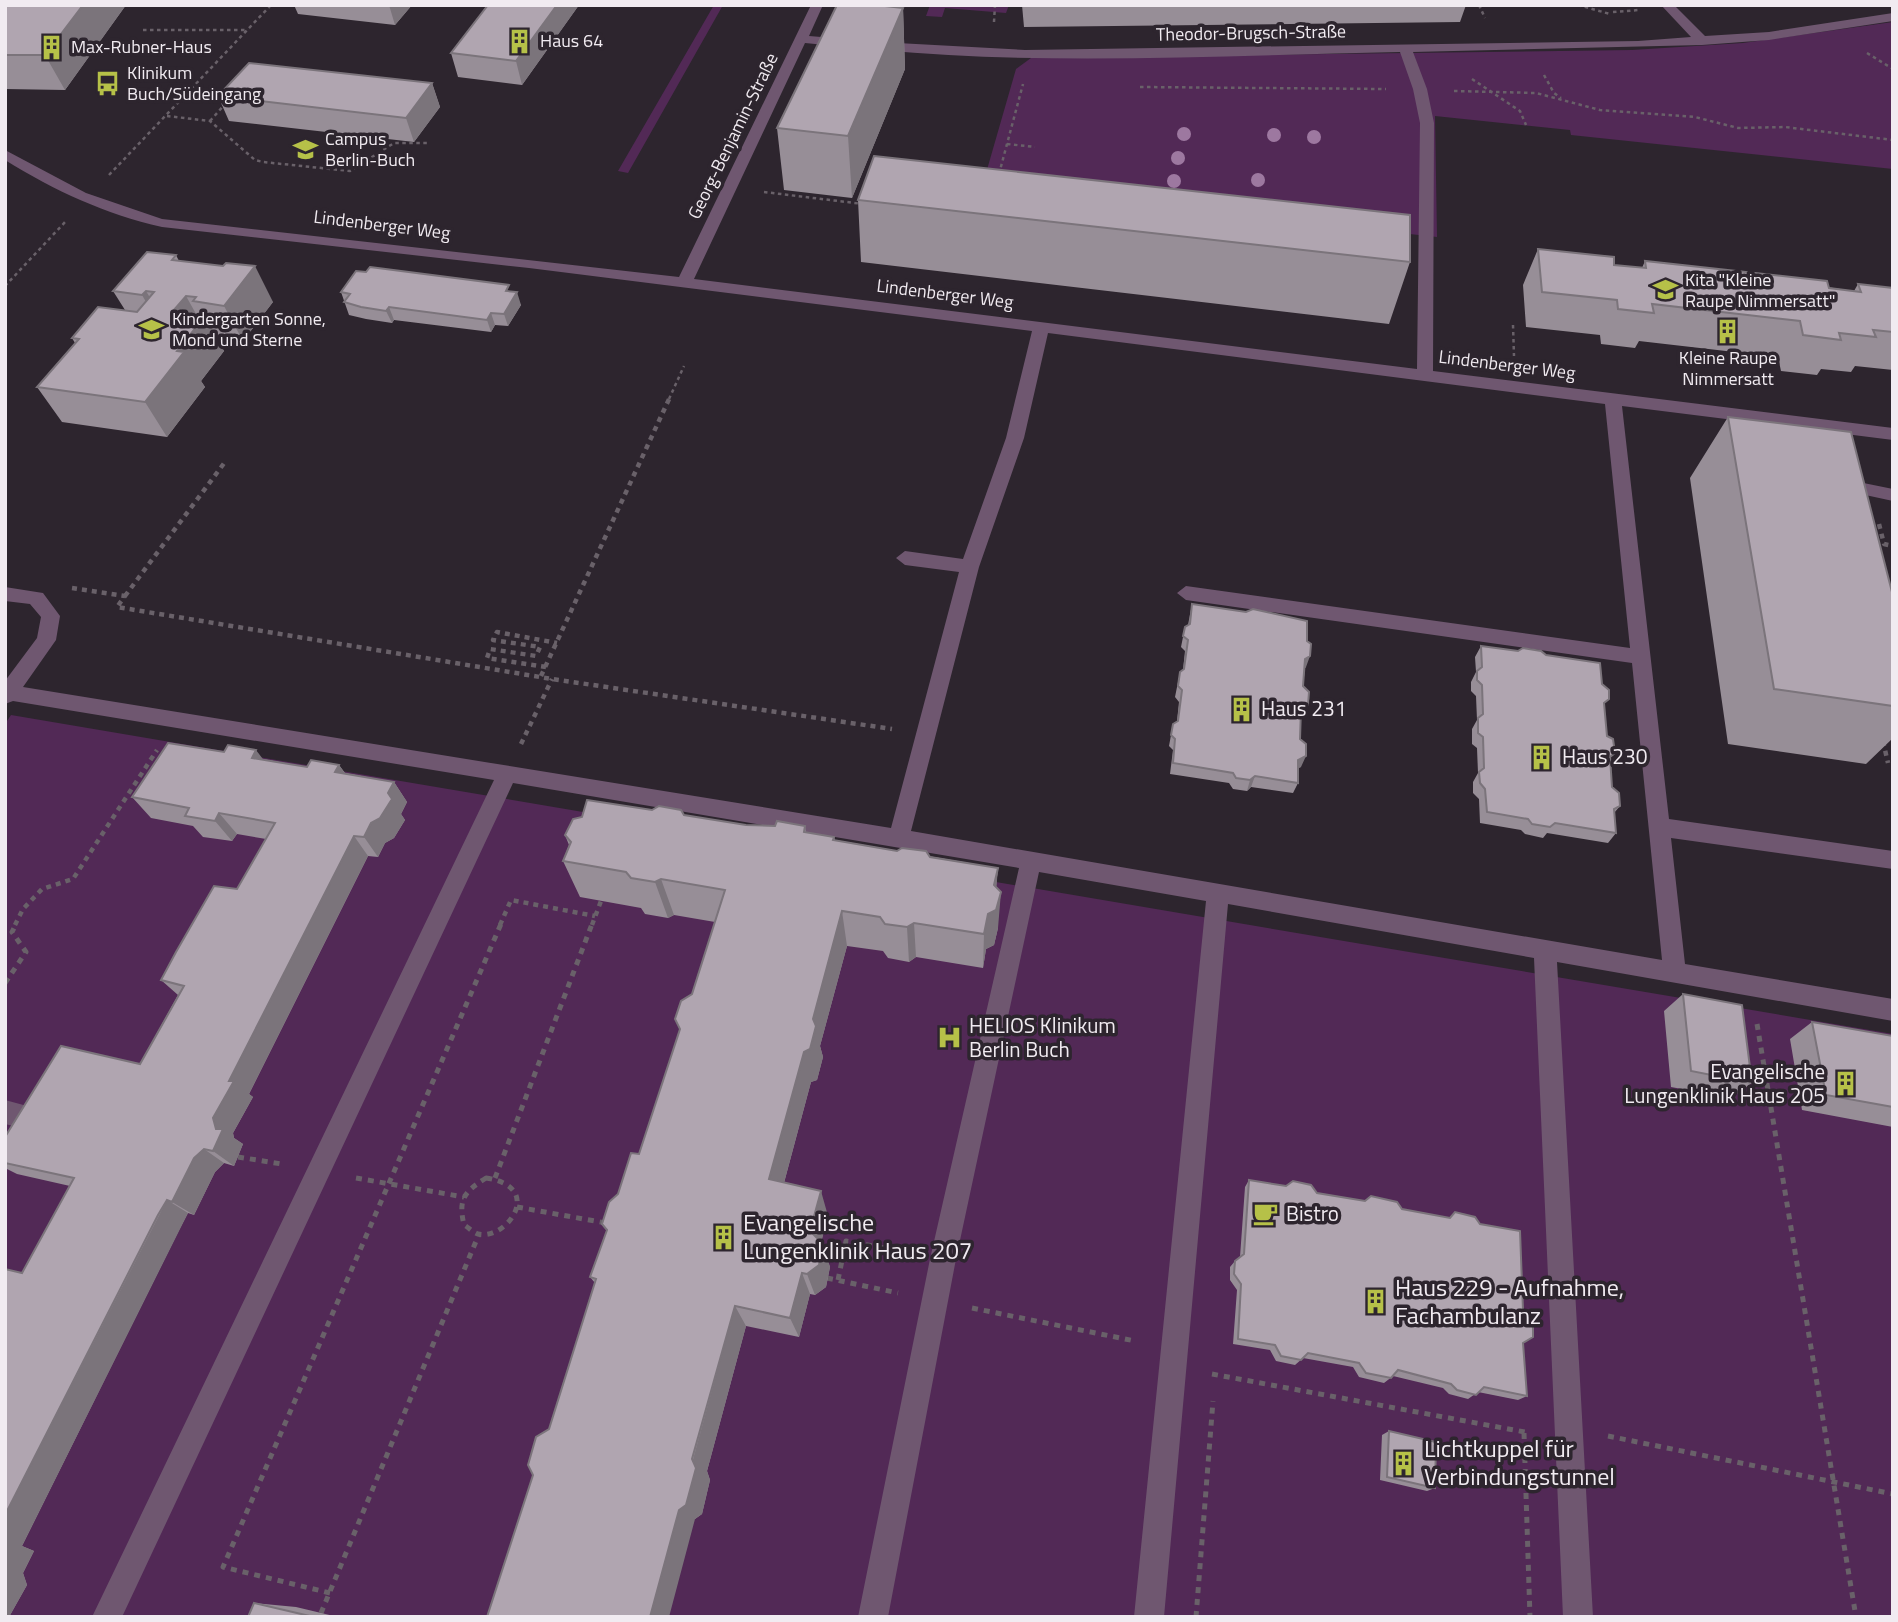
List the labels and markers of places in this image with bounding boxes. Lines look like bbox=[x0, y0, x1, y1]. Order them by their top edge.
building icon: Haus 64 bbox=[506, 27, 534, 55]
place label: Haus 64 bbox=[540, 27, 603, 54]
building icon: Max-Rubner-Haus bbox=[37, 33, 65, 61]
place label: Max-Rubner-Haus bbox=[71, 33, 212, 60]
place label: Klinikum Buch/Südeingang bbox=[127, 59, 261, 107]
bus stop icon: Klinikum Buch/Südeingang bbox=[93, 69, 121, 97]
place label: Campus Berlin-Buch bbox=[325, 125, 415, 173]
school or university icon: Campus Berlin-Buch bbox=[291, 135, 319, 163]
place label: Kita "Kleine Raupe Nimmersatt" bbox=[1685, 266, 1835, 314]
school or university icon: Kita "Kleine Raupe Nimmersatt" bbox=[1651, 276, 1679, 304]
place label: Kindergarten Sonne, Mond und Sterne bbox=[172, 305, 326, 353]
school or university icon: Kindergarten Sonne, Mond und Sterne bbox=[138, 315, 166, 343]
building icon: Kleine Raupe Nimmersatt bbox=[1714, 317, 1742, 345]
place label: Kleine Raupe Nimmersatt bbox=[1679, 344, 1777, 392]
place label: Haus 231 bbox=[1261, 692, 1347, 724]
building icon: Haus 231 bbox=[1227, 695, 1255, 723]
place label: Haus 230 bbox=[1562, 740, 1648, 772]
building icon: Haus 230 bbox=[1528, 743, 1556, 771]
place label: HELIOS Klinikum Berlin Buch bbox=[969, 1009, 1116, 1065]
hospital icon: HELIOS Klinikum Berlin Buch bbox=[935, 1024, 963, 1052]
place label: Evangelische Lungenklinik Haus 205 bbox=[1624, 1055, 1825, 1111]
building icon: Evangelische Lungenklinik Haus 205 bbox=[1831, 1070, 1859, 1098]
place label: Bistro bbox=[1286, 1197, 1339, 1229]
cafe icon: Bistro bbox=[1252, 1200, 1280, 1228]
place label: Evangelische Lungenklinik Haus 207 bbox=[743, 1204, 972, 1268]
building icon: Evangelische Lungenklinik Haus 207 bbox=[709, 1223, 737, 1251]
place label: Haus 229 - Aufnahme, Fachambulanz bbox=[1395, 1269, 1624, 1333]
building icon: Haus 229 - Aufnahme, Fachambulanz bbox=[1361, 1288, 1389, 1316]
place label: Lichtkuppel für Verbindungstunnel bbox=[1424, 1430, 1615, 1494]
building icon: Lichtkuppel für Verbindungstunnel bbox=[1390, 1449, 1418, 1477]

